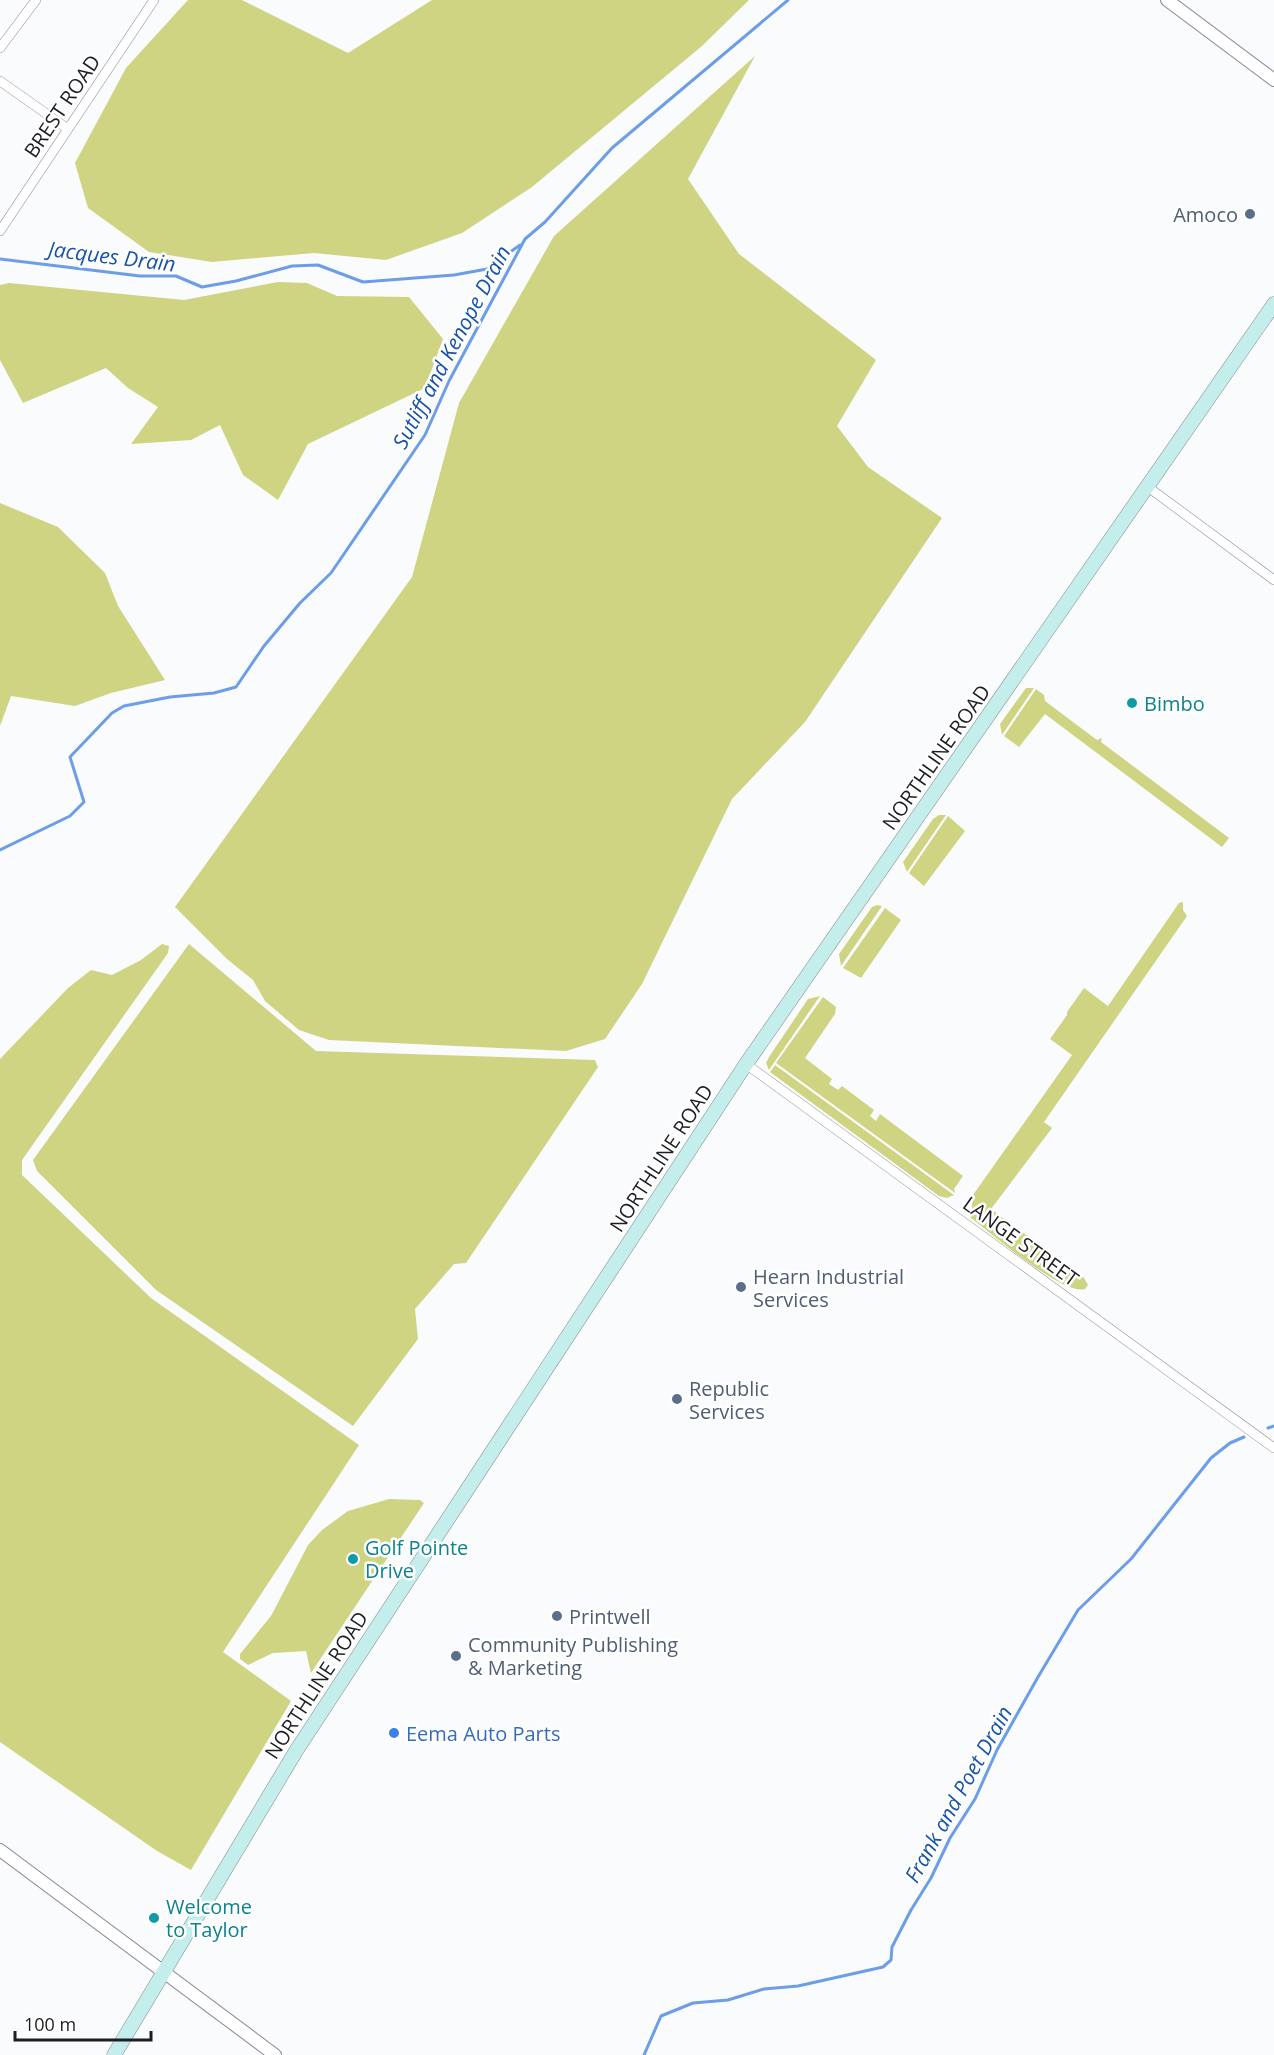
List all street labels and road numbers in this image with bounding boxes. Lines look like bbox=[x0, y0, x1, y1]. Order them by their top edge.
street label: BREST ROAD bbox=[18, 49, 106, 163]
street label: NORTHLINE ROAD bbox=[876, 679, 996, 835]
street label: NORTHLINE ROAD bbox=[603, 1079, 719, 1237]
street label: LANGE STREET bbox=[958, 1190, 1084, 1292]
street label: NORTHLINE ROAD bbox=[258, 1606, 374, 1764]

